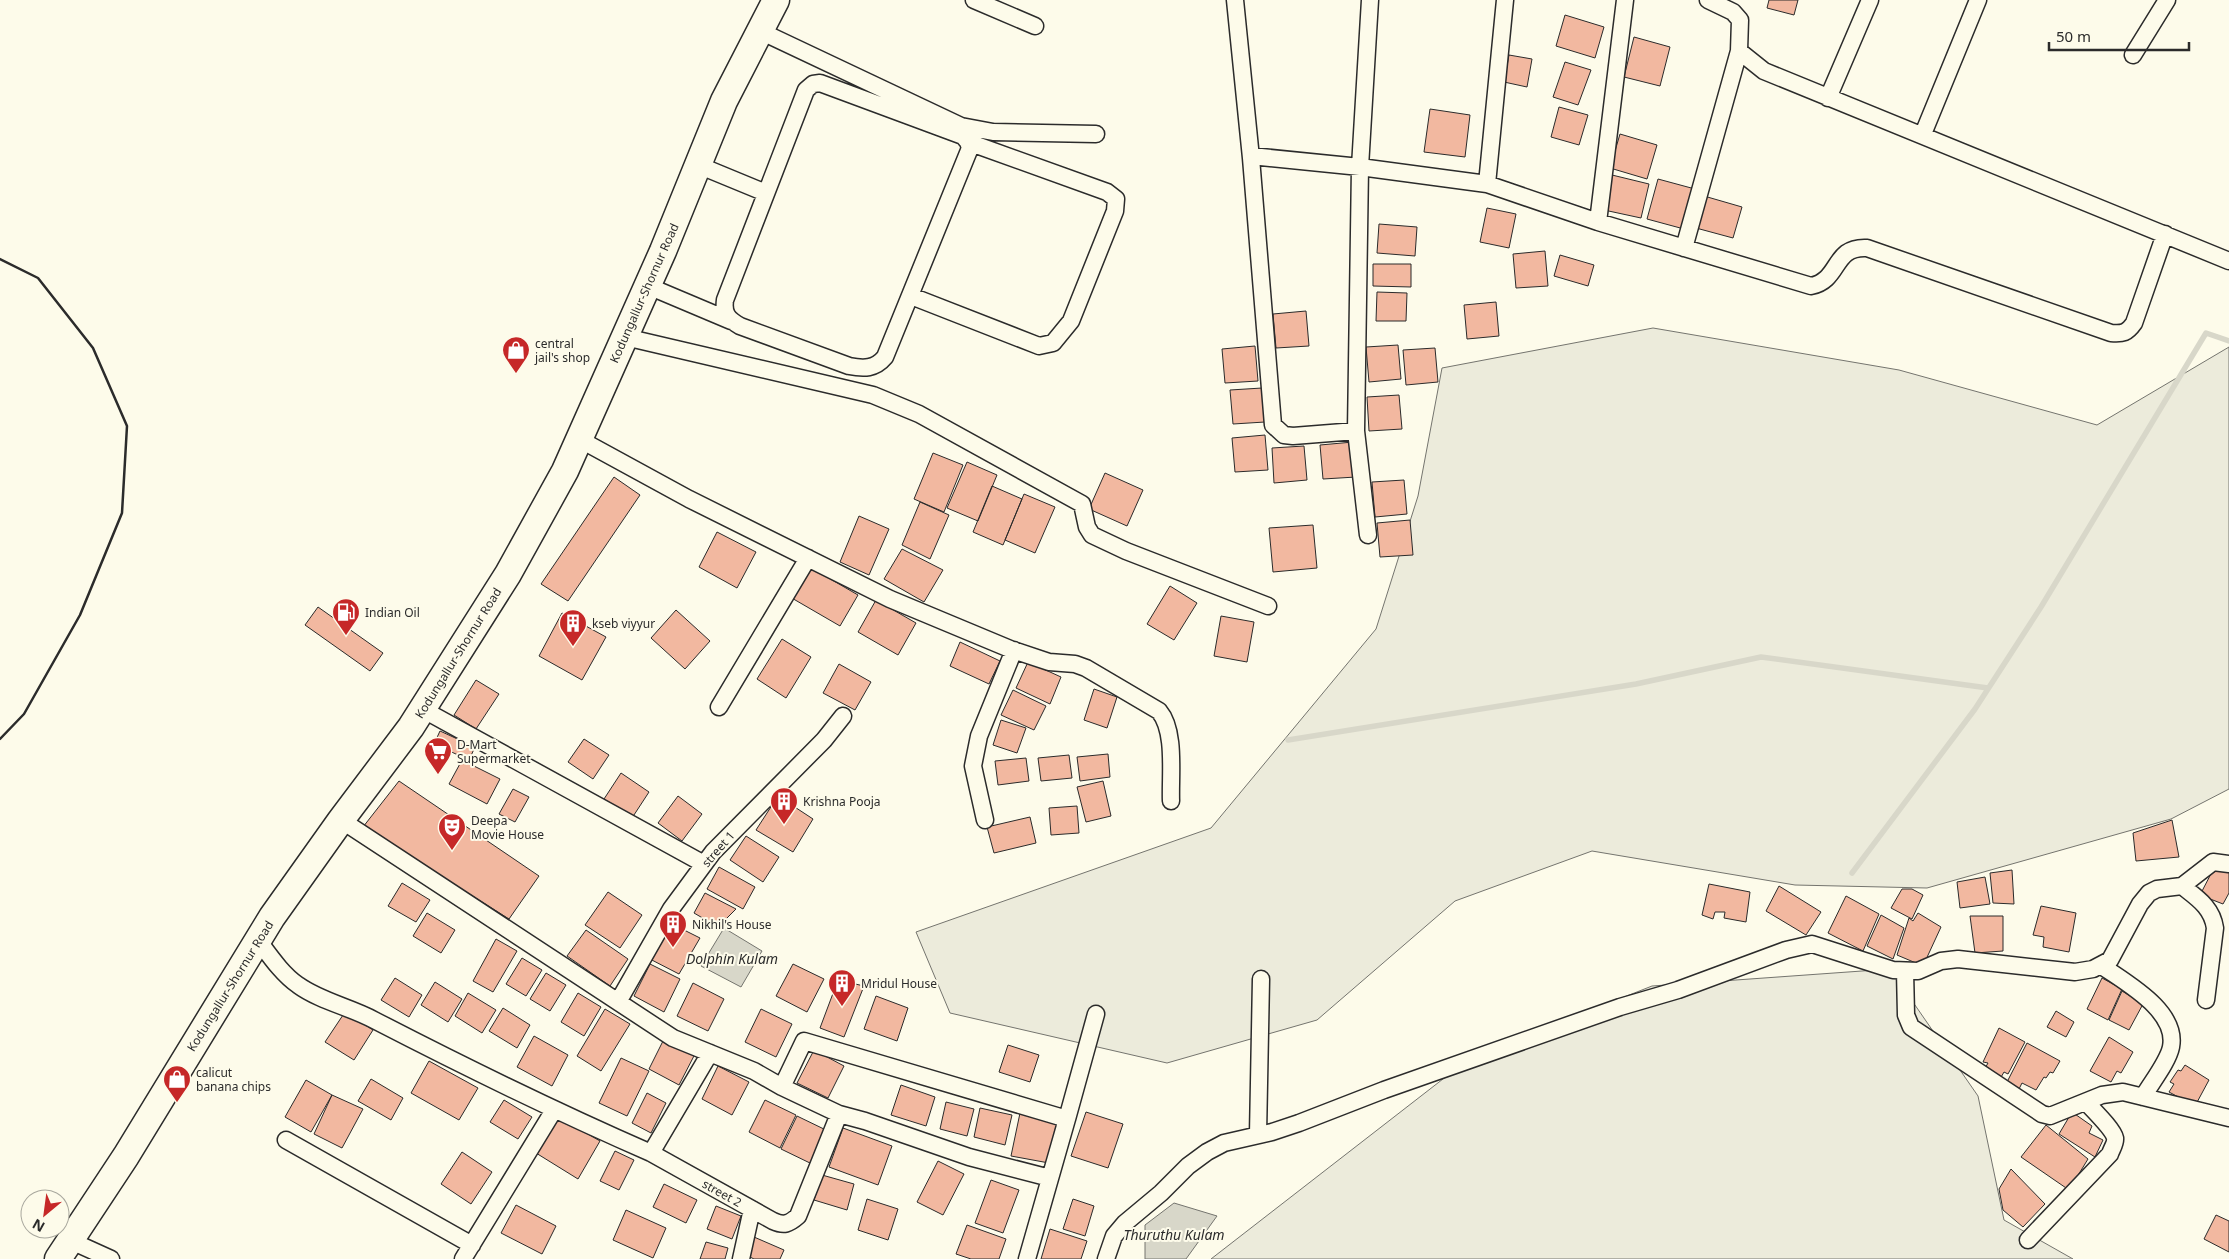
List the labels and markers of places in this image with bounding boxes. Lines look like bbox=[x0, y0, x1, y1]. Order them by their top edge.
shop icon: central jail's shop bbox=[501, 335, 531, 374]
place label: central jail's shop bbox=[534, 335, 590, 366]
fuel station icon: Indian Oil bbox=[331, 597, 361, 636]
place label: Indian Oil bbox=[365, 604, 420, 621]
building icon: kseb viyyur bbox=[558, 608, 588, 647]
place label: kseb viyyur bbox=[592, 615, 655, 632]
supermarket icon: D-Mart Supermarket bbox=[423, 736, 453, 775]
place label: D-Mart Supermarket bbox=[457, 736, 531, 767]
building icon: Krishna Pooja bbox=[769, 786, 799, 825]
place label: Krishna Pooja bbox=[803, 793, 881, 810]
theatre icon: Deepa Movie House bbox=[437, 812, 467, 851]
place label: Deepa Movie House bbox=[471, 812, 544, 843]
building icon: Nikhil's House bbox=[658, 909, 688, 948]
place label: Nikhil's House bbox=[692, 916, 772, 933]
building icon: Mridul House bbox=[827, 968, 857, 1007]
place label: Mridul House bbox=[861, 975, 937, 992]
shop icon: calicut banana chips bbox=[162, 1064, 192, 1103]
place label: calicut banana chips bbox=[196, 1064, 271, 1095]

